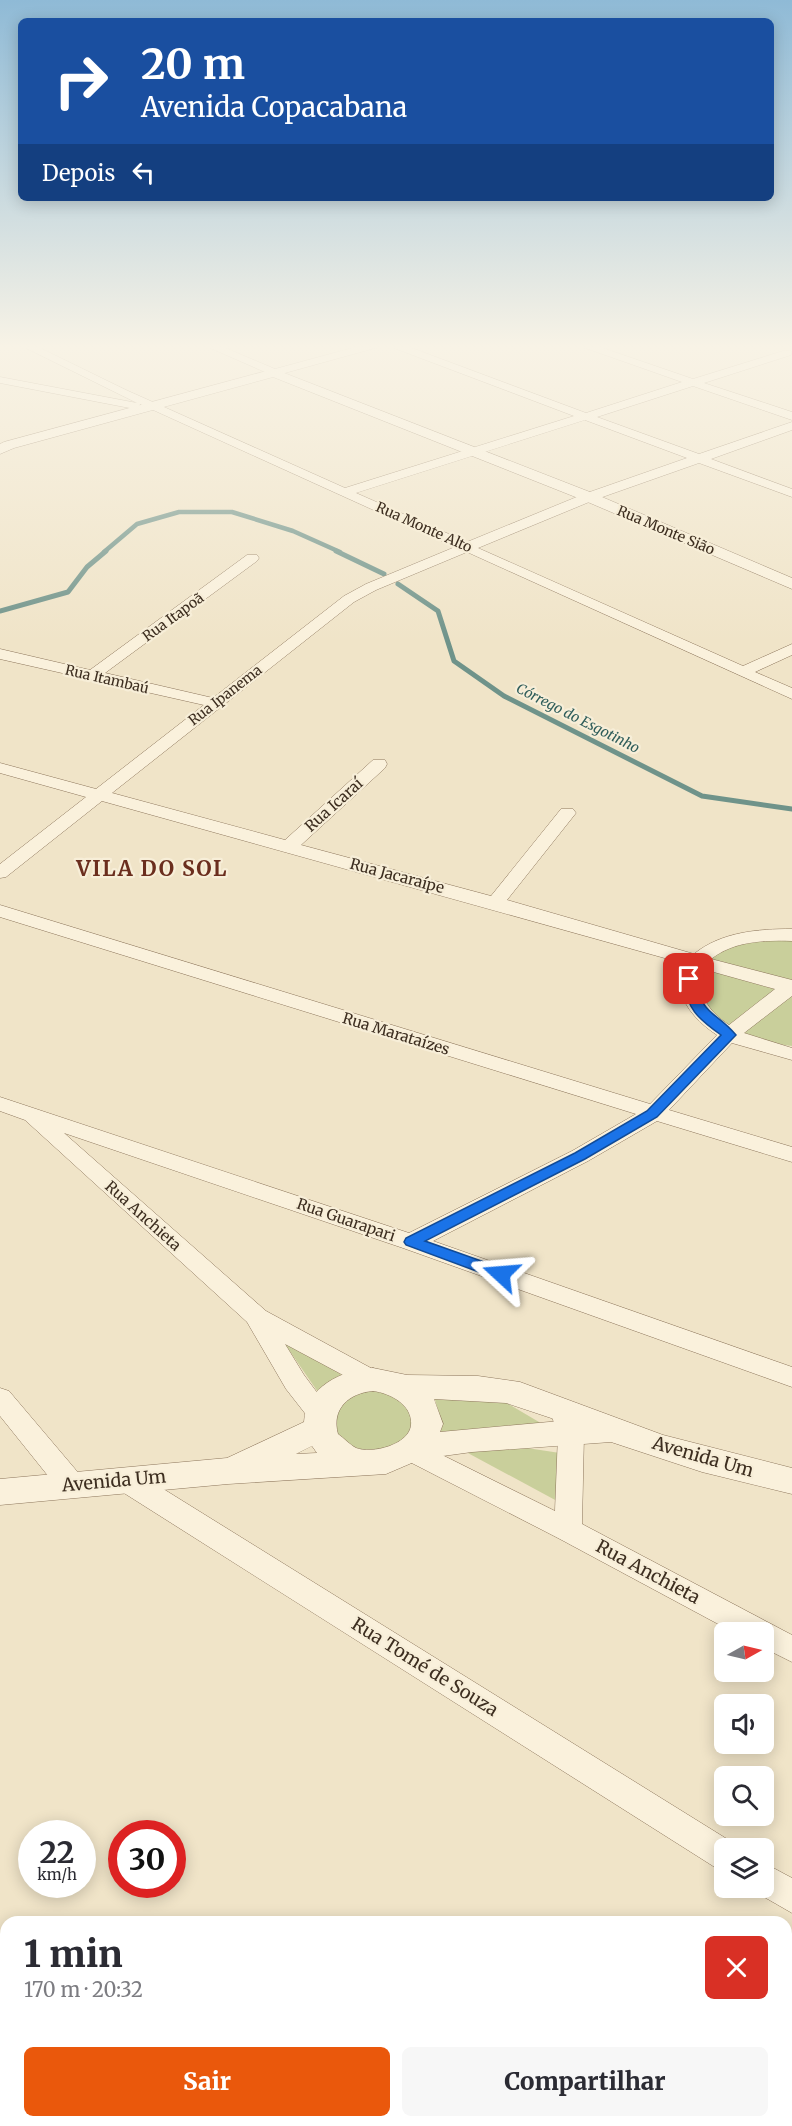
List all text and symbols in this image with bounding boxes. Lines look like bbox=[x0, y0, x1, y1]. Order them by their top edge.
text: 20 m bbox=[141, 38, 245, 90]
icon: right bbox=[42, 42, 120, 120]
text: Avenida Copacabana bbox=[141, 90, 407, 124]
icon: left bbox=[127, 156, 160, 189]
text: Depois bbox=[42, 159, 115, 187]
street label: Rua Monte Alto bbox=[373, 498, 475, 556]
street label: Rua Monte Sião bbox=[614, 501, 718, 559]
street label: Rua Itapoã bbox=[139, 588, 208, 645]
street label: Rua Ipanema bbox=[185, 660, 266, 729]
street label: Rua Itambaú bbox=[63, 661, 151, 697]
water label: Córrego do Esgotinho bbox=[513, 679, 643, 757]
street label: Rua Icaraí bbox=[301, 773, 367, 836]
street label: Rua Jacaraípe bbox=[348, 854, 447, 897]
district label: VILA DO SOL bbox=[75, 855, 228, 882]
pin bbox=[663, 953, 714, 1004]
icon: arrive bbox=[672, 962, 705, 995]
street label: Rua Marataízes bbox=[340, 1008, 452, 1059]
street label: Rua Anchieta bbox=[101, 1177, 185, 1255]
street label: Rua Guarapari bbox=[294, 1194, 398, 1245]
position arrow bbox=[469, 1242, 533, 1306]
street label: Avenida Um bbox=[649, 1431, 757, 1482]
street label: Avenida Um bbox=[60, 1464, 167, 1497]
street label: Rua Anchieta bbox=[592, 1534, 705, 1609]
street label: Rua Tomé de Souza bbox=[348, 1612, 503, 1721]
north arrow bbox=[714, 1622, 774, 1682]
map controls bbox=[714, 1622, 774, 1898]
button: sound bbox=[714, 1694, 774, 1754]
button: search bbox=[714, 1766, 774, 1826]
speed limit sign: 30 bbox=[108, 1820, 186, 1898]
text: 22 bbox=[40, 1833, 74, 1871]
button: layers bbox=[714, 1838, 774, 1898]
text: km/h bbox=[37, 1865, 77, 1884]
text: 1 min bbox=[24, 1932, 123, 1977]
button: close bbox=[705, 1936, 768, 1999]
text: 170 m · 20:32 bbox=[24, 1977, 143, 2002]
button: Sair bbox=[24, 2047, 390, 2116]
button: Compartilhar bbox=[402, 2047, 768, 2116]

